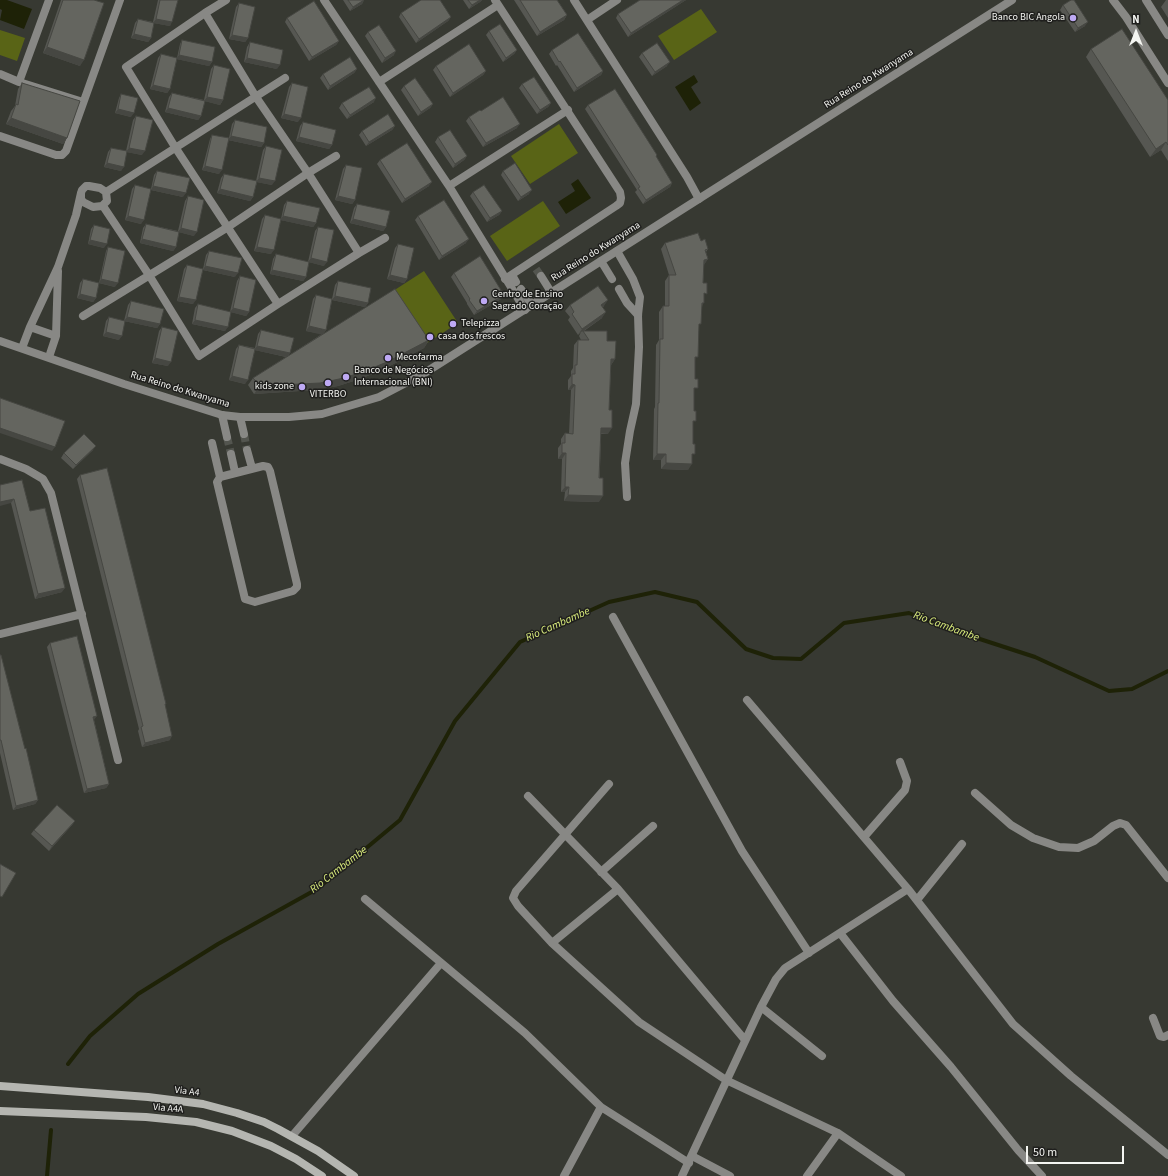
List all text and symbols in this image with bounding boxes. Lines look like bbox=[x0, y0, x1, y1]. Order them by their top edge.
place label: Banco BIC Angola bbox=[992, 12, 1065, 24]
north arrow bbox=[1116, 12, 1156, 52]
text: N bbox=[1132, 12, 1140, 27]
marker: Banco BIC Angola bbox=[1068, 13, 1078, 23]
street label: Rua Reino do Kwanyama bbox=[822, 47, 916, 111]
street label: Rua Reino do Kwanyama bbox=[549, 220, 643, 284]
place label: Centro de Ensino Sagrado Coração bbox=[492, 289, 563, 312]
marker: Centro de Ensino Sagrado Coração bbox=[479, 296, 489, 306]
place label: Telepizza bbox=[461, 318, 499, 330]
marker: Telepizza bbox=[448, 319, 458, 329]
place label: casa dos frescos bbox=[438, 331, 505, 343]
marker: casa dos frescos bbox=[425, 332, 435, 342]
place label: Mecofarma bbox=[396, 352, 443, 364]
marker: Mecofarma bbox=[383, 353, 393, 363]
place label: Banco de Negócios Internacional (BNI) bbox=[354, 365, 433, 388]
street label: Rua Reino do Kwanyama bbox=[129, 369, 231, 411]
marker: Banco de Negócios Internacional (BNI) bbox=[341, 372, 351, 382]
marker: VITERBO bbox=[323, 378, 333, 388]
place label: kids zone bbox=[255, 381, 294, 393]
marker: kids zone bbox=[297, 382, 307, 392]
place label: VITERBO bbox=[310, 389, 346, 401]
water label: Rio Cambambe bbox=[524, 605, 592, 645]
water label: Rio Cambambe bbox=[911, 609, 981, 645]
water label: Rio Cambambe bbox=[308, 844, 370, 896]
street label: Via A4 bbox=[174, 1085, 200, 1099]
street label: Via A4A bbox=[152, 1102, 184, 1116]
scale bar bbox=[1028, 1138, 1126, 1164]
text: 50 m bbox=[1033, 1144, 1057, 1161]

